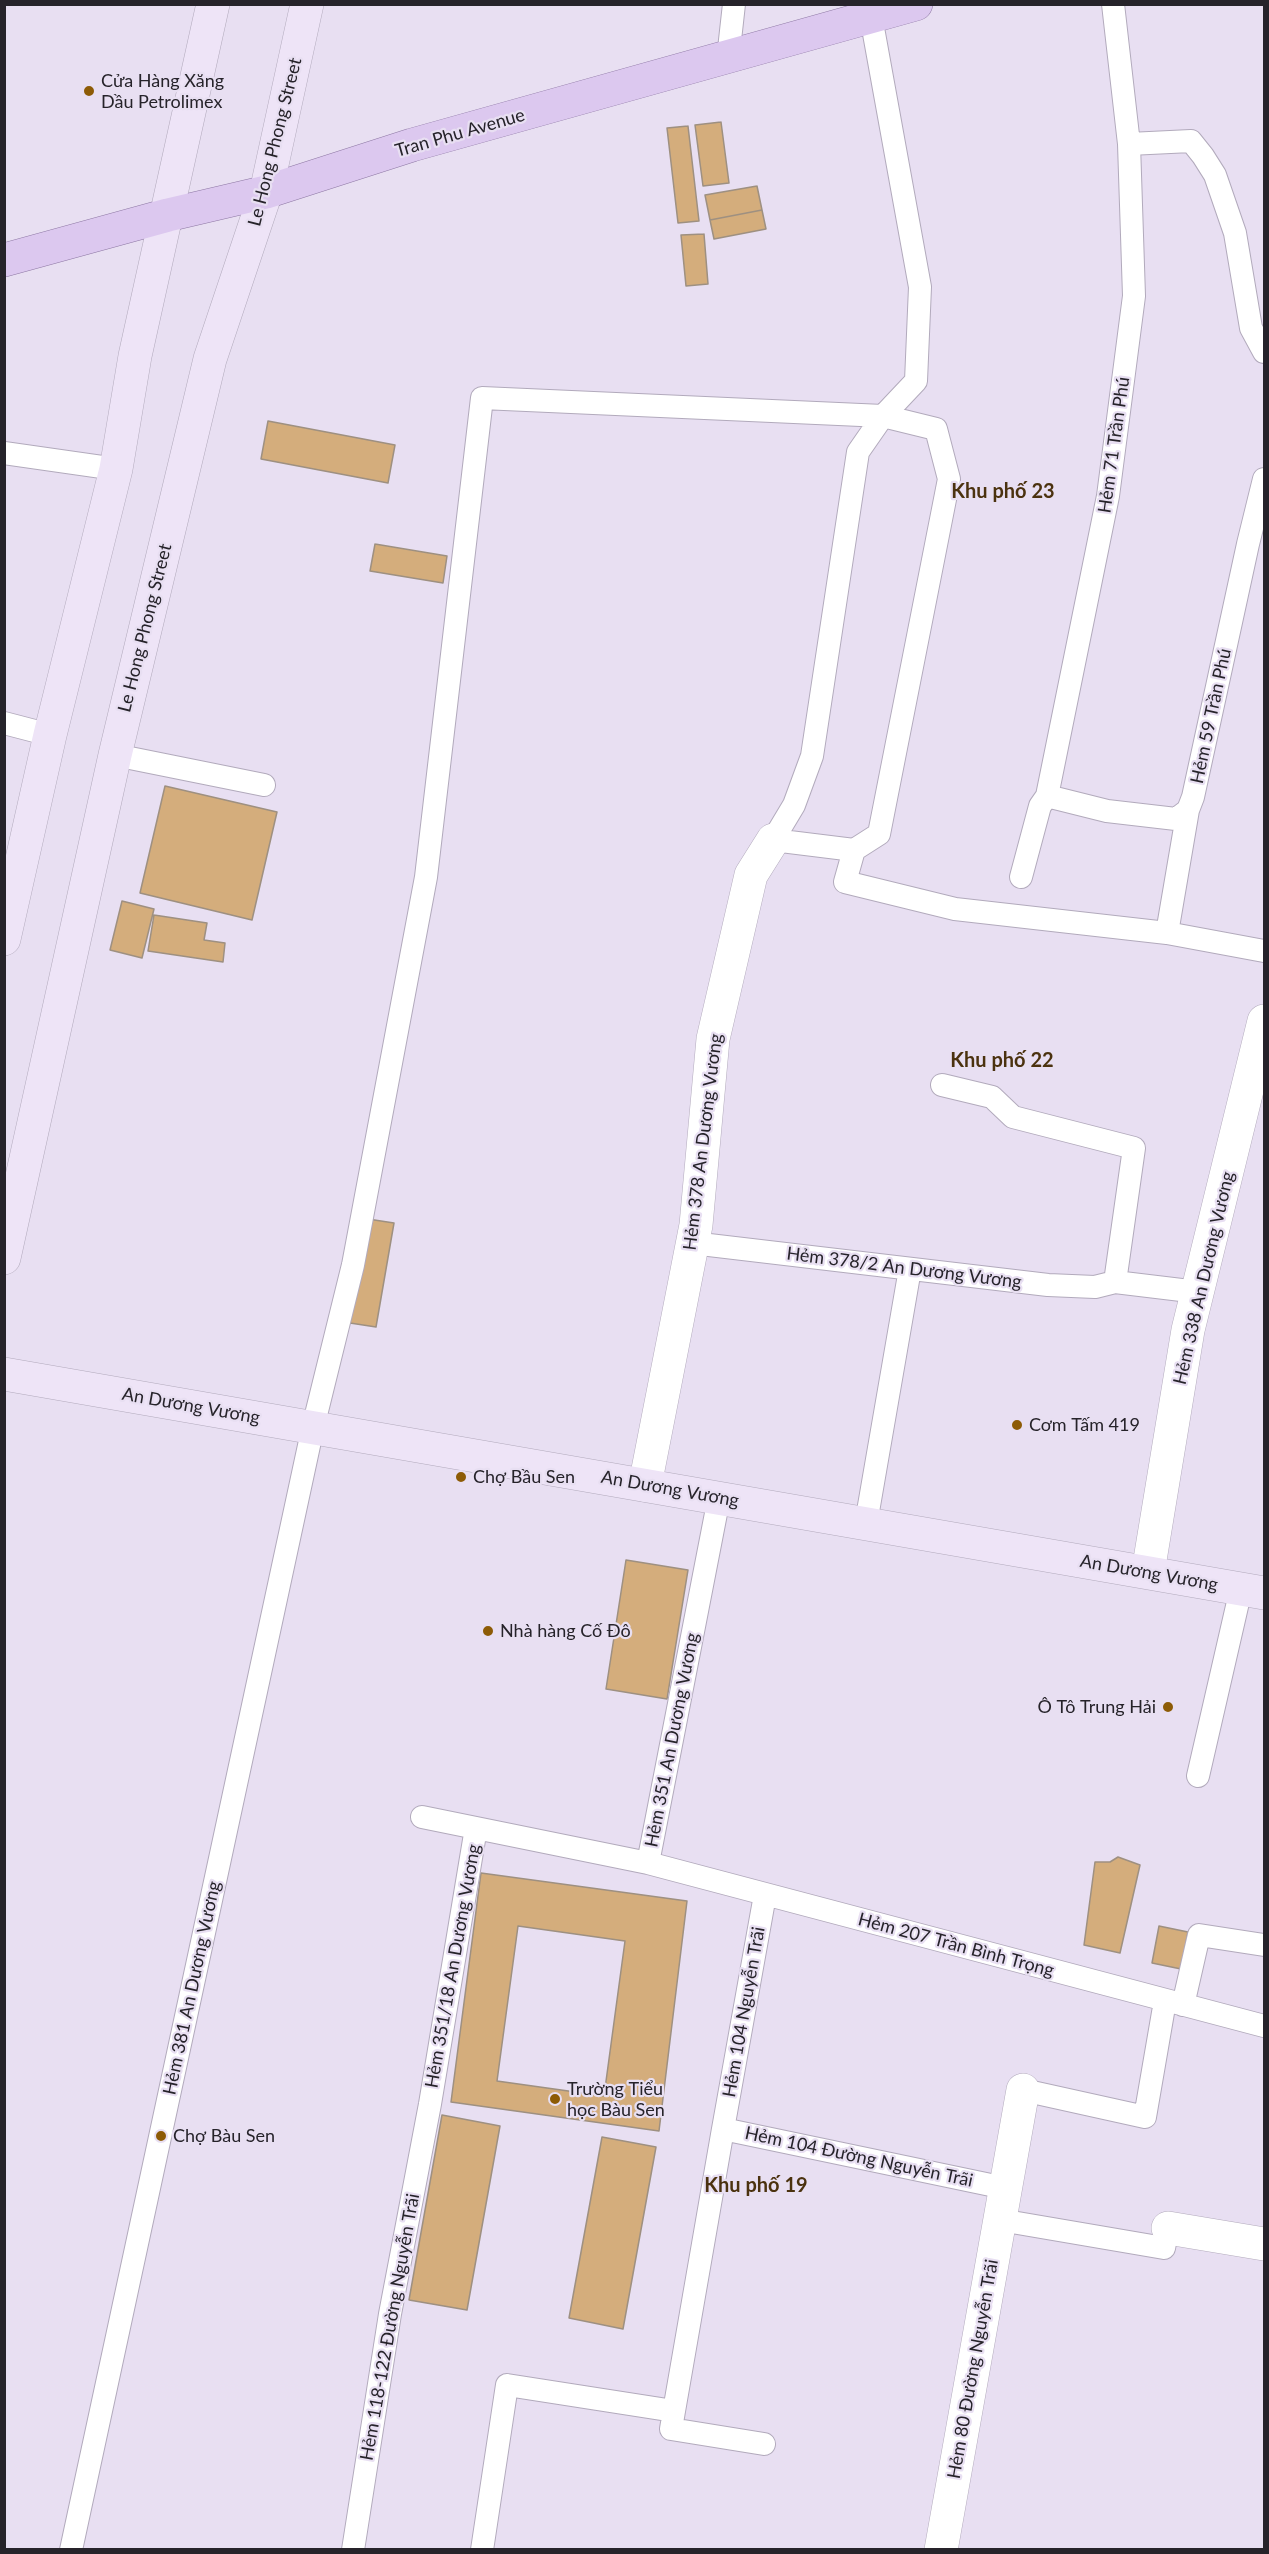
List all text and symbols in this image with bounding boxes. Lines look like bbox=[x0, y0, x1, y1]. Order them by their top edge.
street label: Le Hong Phong Street bbox=[244, 56, 306, 228]
place label: Cửa Hàng Xăng Dầu Petrolimex bbox=[101, 70, 224, 112]
marker: Cửa Hàng Xăng Dầu Petrolimex bbox=[82, 84, 96, 98]
street label: Tran Phu Avenue bbox=[393, 104, 527, 162]
street label: Hẻm 71 Trần Phú bbox=[1094, 375, 1134, 515]
district label: Khu phố 23 bbox=[951, 480, 1055, 504]
street label: Le Hong Phong Street bbox=[114, 542, 176, 714]
street label: Hẻm 59 Trần Phú bbox=[1186, 647, 1236, 785]
street label: Hẻm 378 An Dương Vương bbox=[679, 1032, 727, 1252]
district label: Khu phố 22 bbox=[950, 1049, 1054, 1073]
street label: Hẻm 338 An Dương Vương bbox=[1169, 1169, 1239, 1387]
street label: Hẻm 378/2 An Dương Vương bbox=[785, 1243, 1023, 1293]
street label: An Dương Vương bbox=[120, 1383, 262, 1429]
place label: Cơm Tấm 419 bbox=[1029, 1414, 1140, 1436]
marker: Cơm Tấm 419 bbox=[1010, 1418, 1024, 1432]
place label: Chợ Bầu Sen bbox=[473, 1466, 575, 1488]
street label: An Dương Vương bbox=[599, 1466, 741, 1512]
marker: Chợ Bầu Sen bbox=[454, 1470, 468, 1484]
street label: An Dương Vương bbox=[1078, 1550, 1220, 1596]
place label: Nhà hàng Cố Đô bbox=[500, 1620, 631, 1642]
marker: Nhà hàng Cố Đô bbox=[481, 1624, 495, 1638]
street label: Hẻm 351 An Dương Vương bbox=[641, 1631, 703, 1849]
place label: Ô Tô Trung Hải bbox=[1038, 1696, 1156, 1718]
marker: Ô Tô Trung Hải bbox=[1161, 1700, 1175, 1714]
street label: Hẻm 351/18 An Dương Vương bbox=[421, 1842, 485, 2090]
street label: Hẻm 381 An Dương Vương bbox=[159, 1879, 225, 2097]
street label: Hẻm 207 Trần Bình Trọng bbox=[856, 1908, 1056, 1982]
street label: Hẻm 104 Nguyễn Trãi bbox=[718, 1925, 770, 2099]
place label: Trường Tiểu học Bàu Sen bbox=[567, 2078, 665, 2120]
marker: Trường Tiểu học Bàu Sen bbox=[548, 2092, 562, 2106]
street label: Hẻm 104 Đường Nguyễn Trãi bbox=[743, 2122, 975, 2192]
place label: Chợ Bàu Sen bbox=[173, 2125, 275, 2147]
marker: Chợ Bàu Sen bbox=[154, 2129, 168, 2143]
district label: Khu phố 19 bbox=[704, 2174, 808, 2198]
street label: Hẻm 118-122 Đường Nguyễn Trãi bbox=[356, 2192, 424, 2462]
street label: Hẻm 80 Đường Nguyễn Trãi bbox=[943, 2258, 1003, 2480]

